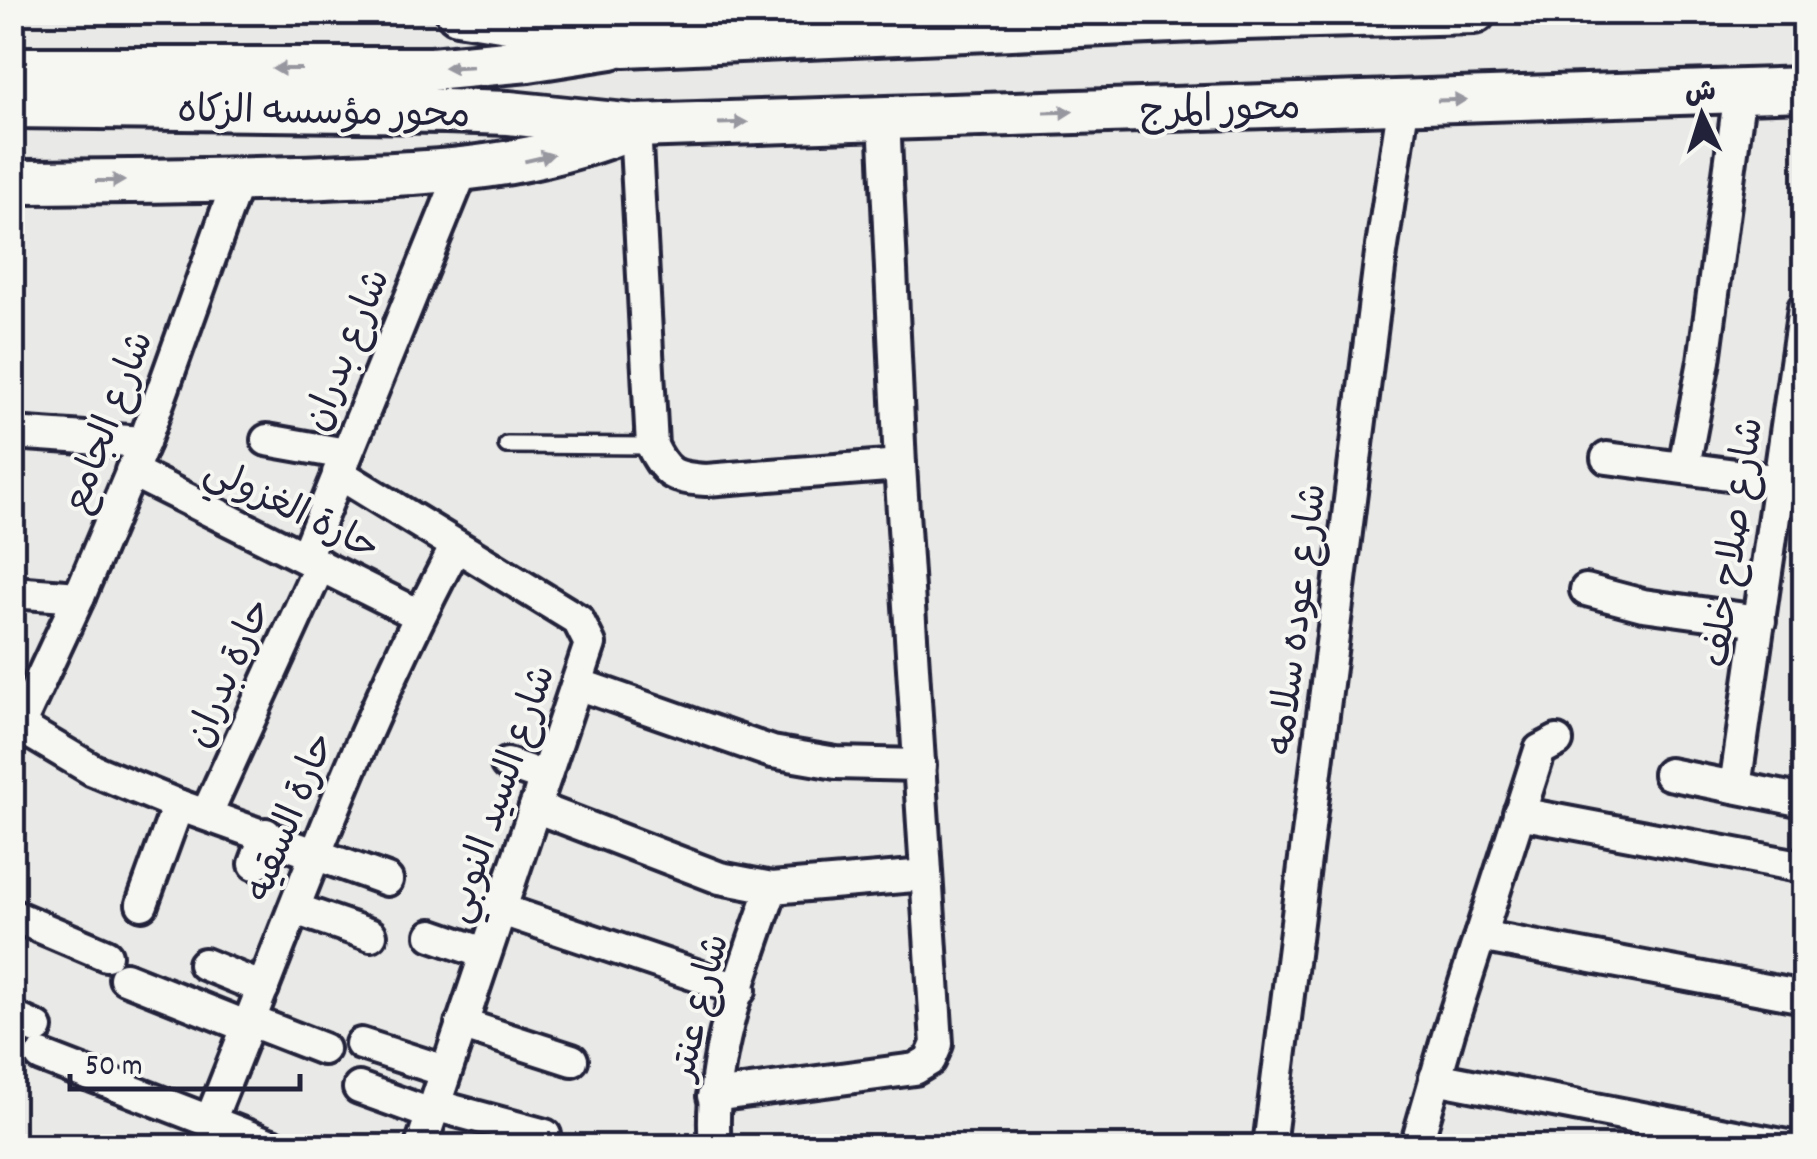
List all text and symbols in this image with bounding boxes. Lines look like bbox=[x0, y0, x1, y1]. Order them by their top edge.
one-way arrow bbox=[442, 59, 474, 75]
one-way arrow bbox=[270, 61, 302, 77]
north arrow bbox=[1652, 65, 1752, 165]
text: ش bbox=[1684, 74, 1717, 116]
street label: محور المرج bbox=[1139, 82, 1302, 143]
street label: محور مؤسسه الزكاه bbox=[177, 85, 471, 146]
one-way arrow bbox=[1437, 91, 1469, 107]
one-way arrow bbox=[1042, 103, 1074, 119]
one-way arrow bbox=[717, 114, 749, 130]
one-way arrow bbox=[524, 150, 555, 165]
one-way arrow bbox=[94, 173, 126, 189]
street label: شارع بدران bbox=[293, 262, 408, 441]
street label: شارع الجامع bbox=[51, 324, 171, 522]
street label: شارع صلاح خلف bbox=[1692, 414, 1781, 671]
street label: حارة الغزولي bbox=[194, 446, 387, 578]
street label: شارع عوده سلامه bbox=[1257, 481, 1344, 759]
street label: حارة بدران bbox=[175, 591, 289, 758]
street label: شارع السيد النوبي bbox=[433, 659, 573, 931]
street label: حارة السقيه bbox=[234, 725, 352, 911]
street label: شارع عنتر bbox=[657, 929, 747, 1089]
scale bar bbox=[70, 1029, 300, 1091]
text: 50 m bbox=[85, 1047, 143, 1090]

